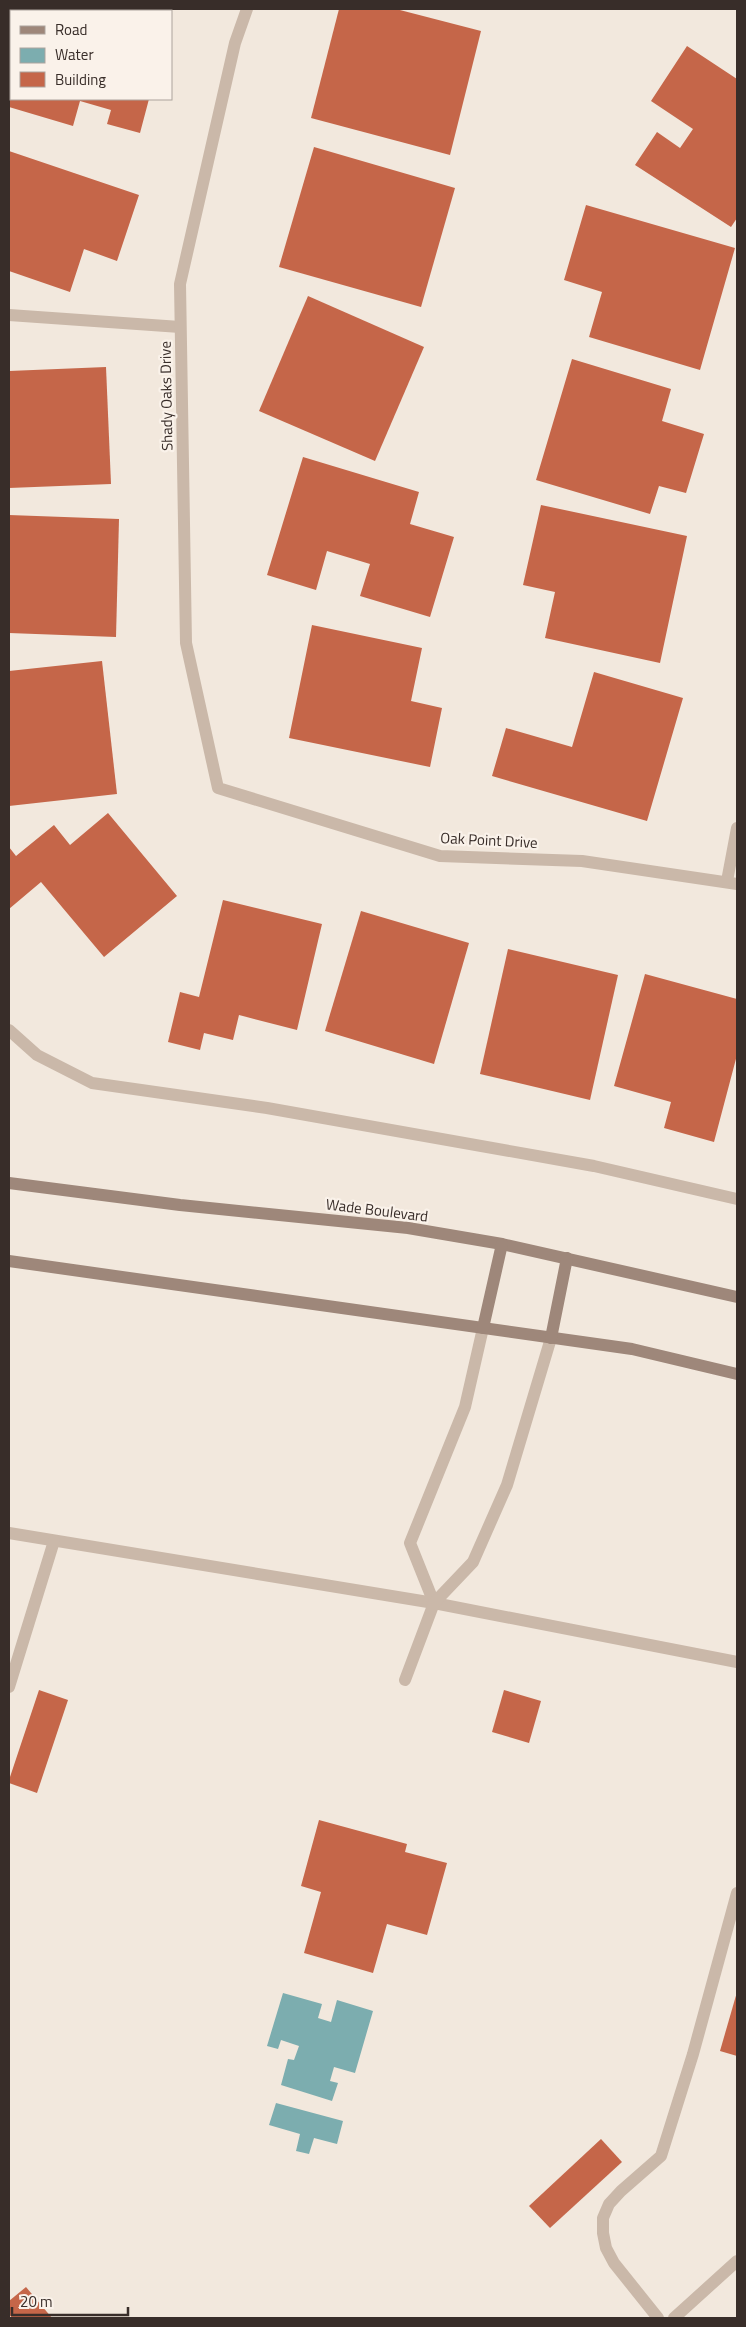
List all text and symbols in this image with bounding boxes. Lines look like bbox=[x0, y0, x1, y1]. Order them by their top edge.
legend bbox=[10, 10, 172, 100]
text: Road bbox=[55, 18, 87, 41]
text: Water bbox=[55, 43, 94, 66]
text: Building bbox=[55, 68, 106, 91]
street label: Shady Oaks Drive bbox=[154, 341, 178, 451]
street label: Oak Point Drive bbox=[440, 826, 538, 854]
street label: Wade Boulevard bbox=[324, 1192, 430, 1228]
scale bar bbox=[12, 2284, 129, 2316]
text: 20 m bbox=[20, 2290, 53, 2313]

